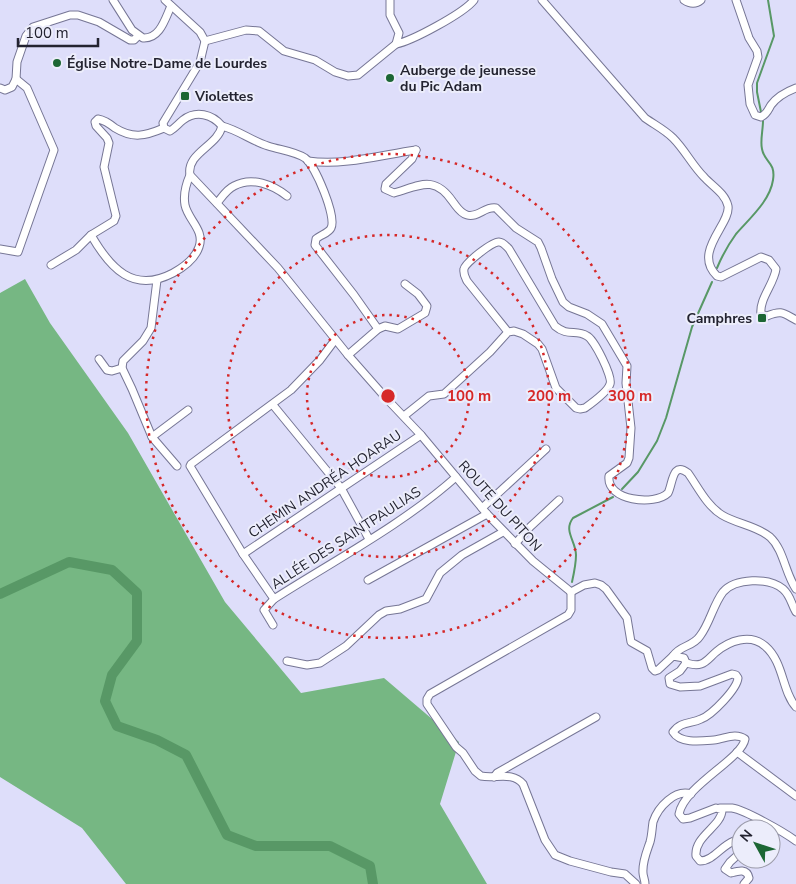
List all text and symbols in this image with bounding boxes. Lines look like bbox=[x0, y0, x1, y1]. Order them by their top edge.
scale bar bbox=[18, 15, 98, 47]
text: 100 m bbox=[25, 23, 69, 43]
place label: Église Notre-Dame de Lourdes bbox=[67, 54, 267, 73]
marker: Église Notre-Dame de Lourdes bbox=[51, 57, 63, 69]
place label: Auberge de jeunesse du Pic Adam bbox=[400, 61, 536, 96]
marker: Auberge de jeunesse du Pic Adam bbox=[384, 72, 396, 84]
place label: Violettes bbox=[194, 87, 253, 106]
marker: Violettes bbox=[179, 90, 191, 102]
place label: Camphres bbox=[686, 309, 752, 328]
marker: Camphres bbox=[756, 312, 768, 324]
text: 100 m bbox=[447, 386, 491, 406]
text: 200 m bbox=[527, 386, 571, 406]
text: 300 m bbox=[608, 386, 652, 406]
centre of rings bbox=[379, 387, 397, 405]
street label: CHEMIN ANDRÉA HOARAU bbox=[245, 426, 405, 542]
street label: ROUTE DU PITON bbox=[454, 457, 546, 555]
street label: ALLÉE DES SAINTPAULIAS bbox=[267, 482, 425, 594]
north arrow bbox=[731, 819, 781, 869]
text: N bbox=[736, 826, 757, 846]

